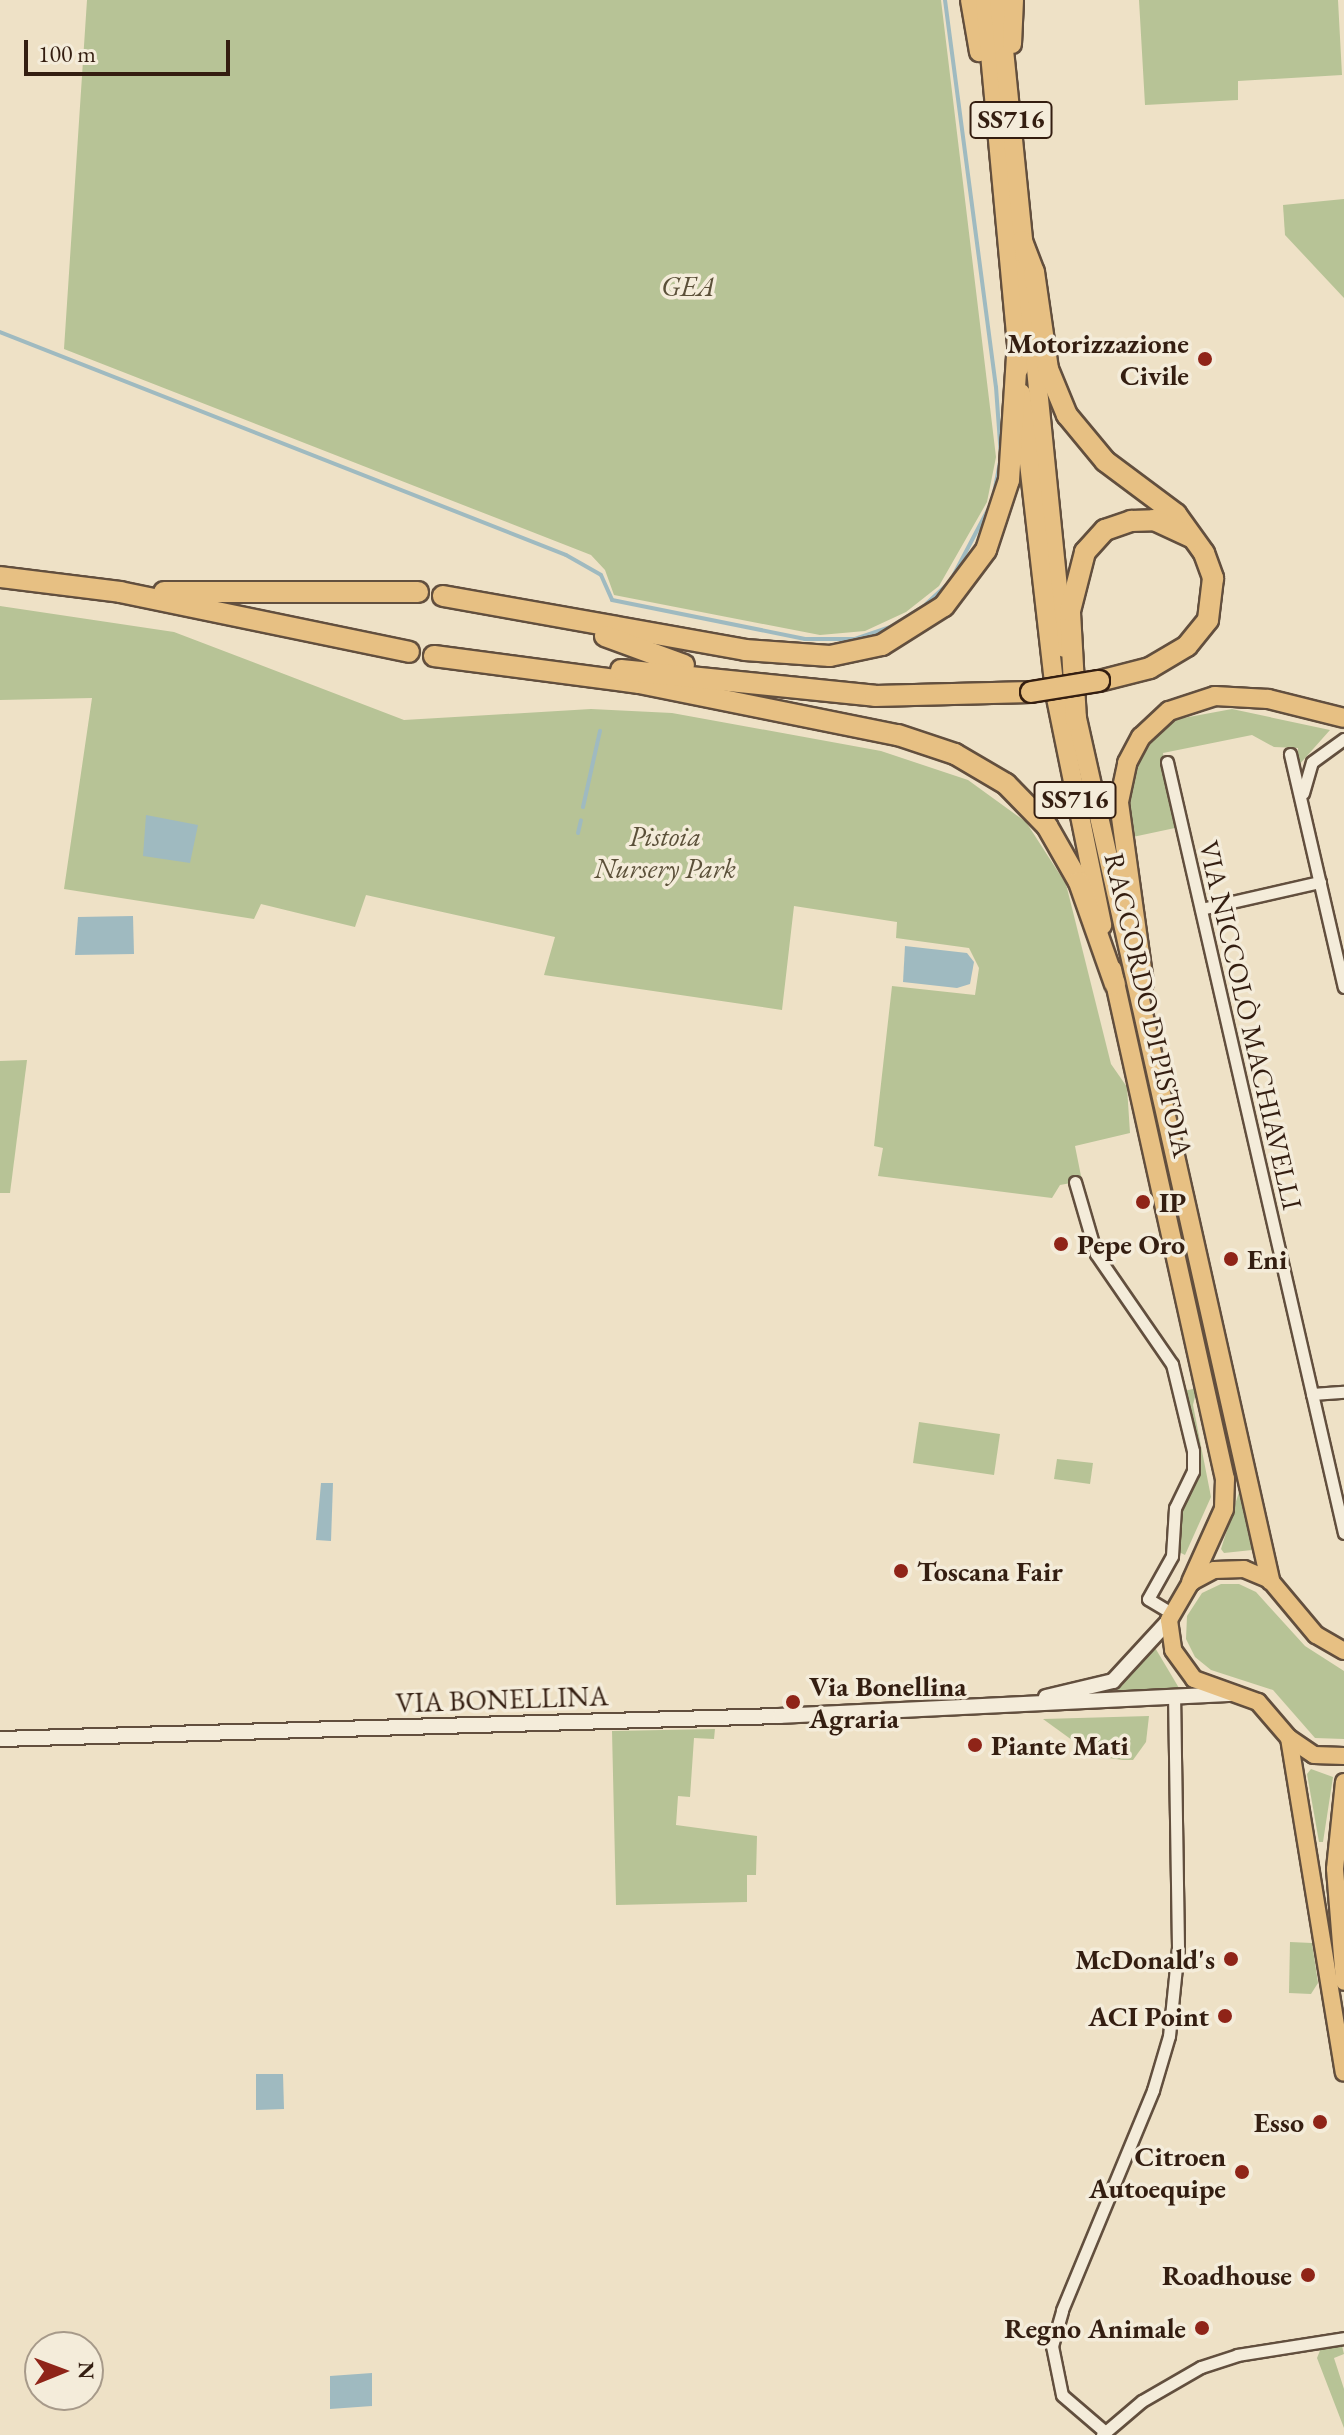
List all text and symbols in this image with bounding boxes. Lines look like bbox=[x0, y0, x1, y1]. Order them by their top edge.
scale bar bbox=[28, 24, 234, 74]
text: 100 m bbox=[38, 38, 96, 69]
road number: SS716 bbox=[969, 98, 1053, 142]
park label: GEA bbox=[661, 269, 715, 303]
place label: Motorizzazione Civile bbox=[1007, 326, 1189, 392]
marker: Motorizzazione Civile bbox=[1196, 350, 1214, 368]
road number: SS716 bbox=[1033, 778, 1117, 822]
park label: Pistoia Nursery Park bbox=[594, 819, 736, 885]
street label: VIA NICCOLÒ MACHIAVELLI bbox=[1192, 837, 1310, 1213]
street label: RACCORDO DI PISTOIA bbox=[1098, 849, 1200, 1161]
place label: IP bbox=[1159, 1185, 1186, 1219]
marker: IP bbox=[1134, 1193, 1152, 1211]
place label: Pepe Oro bbox=[1077, 1227, 1185, 1261]
marker: Pepe Oro bbox=[1052, 1235, 1070, 1253]
place label: Eni bbox=[1247, 1242, 1287, 1276]
marker: Eni bbox=[1222, 1250, 1240, 1268]
place label: Toscana Fair bbox=[917, 1554, 1063, 1588]
marker: Toscana Fair bbox=[892, 1562, 910, 1580]
place label: Via Bonellina Agraria bbox=[809, 1669, 967, 1735]
street label: VIA BONELLINA bbox=[395, 1678, 609, 1720]
marker: Via Bonellina Agraria bbox=[784, 1693, 802, 1711]
place label: Piante Mati bbox=[991, 1728, 1129, 1762]
marker: Piante Mati bbox=[966, 1736, 984, 1754]
place label: McDonald's bbox=[1075, 1942, 1215, 1976]
marker: McDonald's bbox=[1222, 1950, 1240, 1968]
place label: ACI Point bbox=[1088, 1999, 1209, 2033]
marker: ACI Point bbox=[1216, 2007, 1234, 2025]
place label: Esso bbox=[1254, 2105, 1304, 2139]
marker: Esso bbox=[1311, 2113, 1329, 2131]
place label: Citroen Autoequipe bbox=[1089, 2139, 1226, 2205]
marker: Citroen Autoequipe bbox=[1233, 2163, 1251, 2181]
place label: Roadhouse bbox=[1162, 2258, 1292, 2292]
marker: Roadhouse bbox=[1299, 2266, 1317, 2284]
place label: Regno Animale bbox=[1004, 2311, 1186, 2345]
marker: Regno Animale bbox=[1193, 2319, 1211, 2337]
north arrow bbox=[24, 2331, 104, 2411]
text: N bbox=[72, 2361, 101, 2380]

